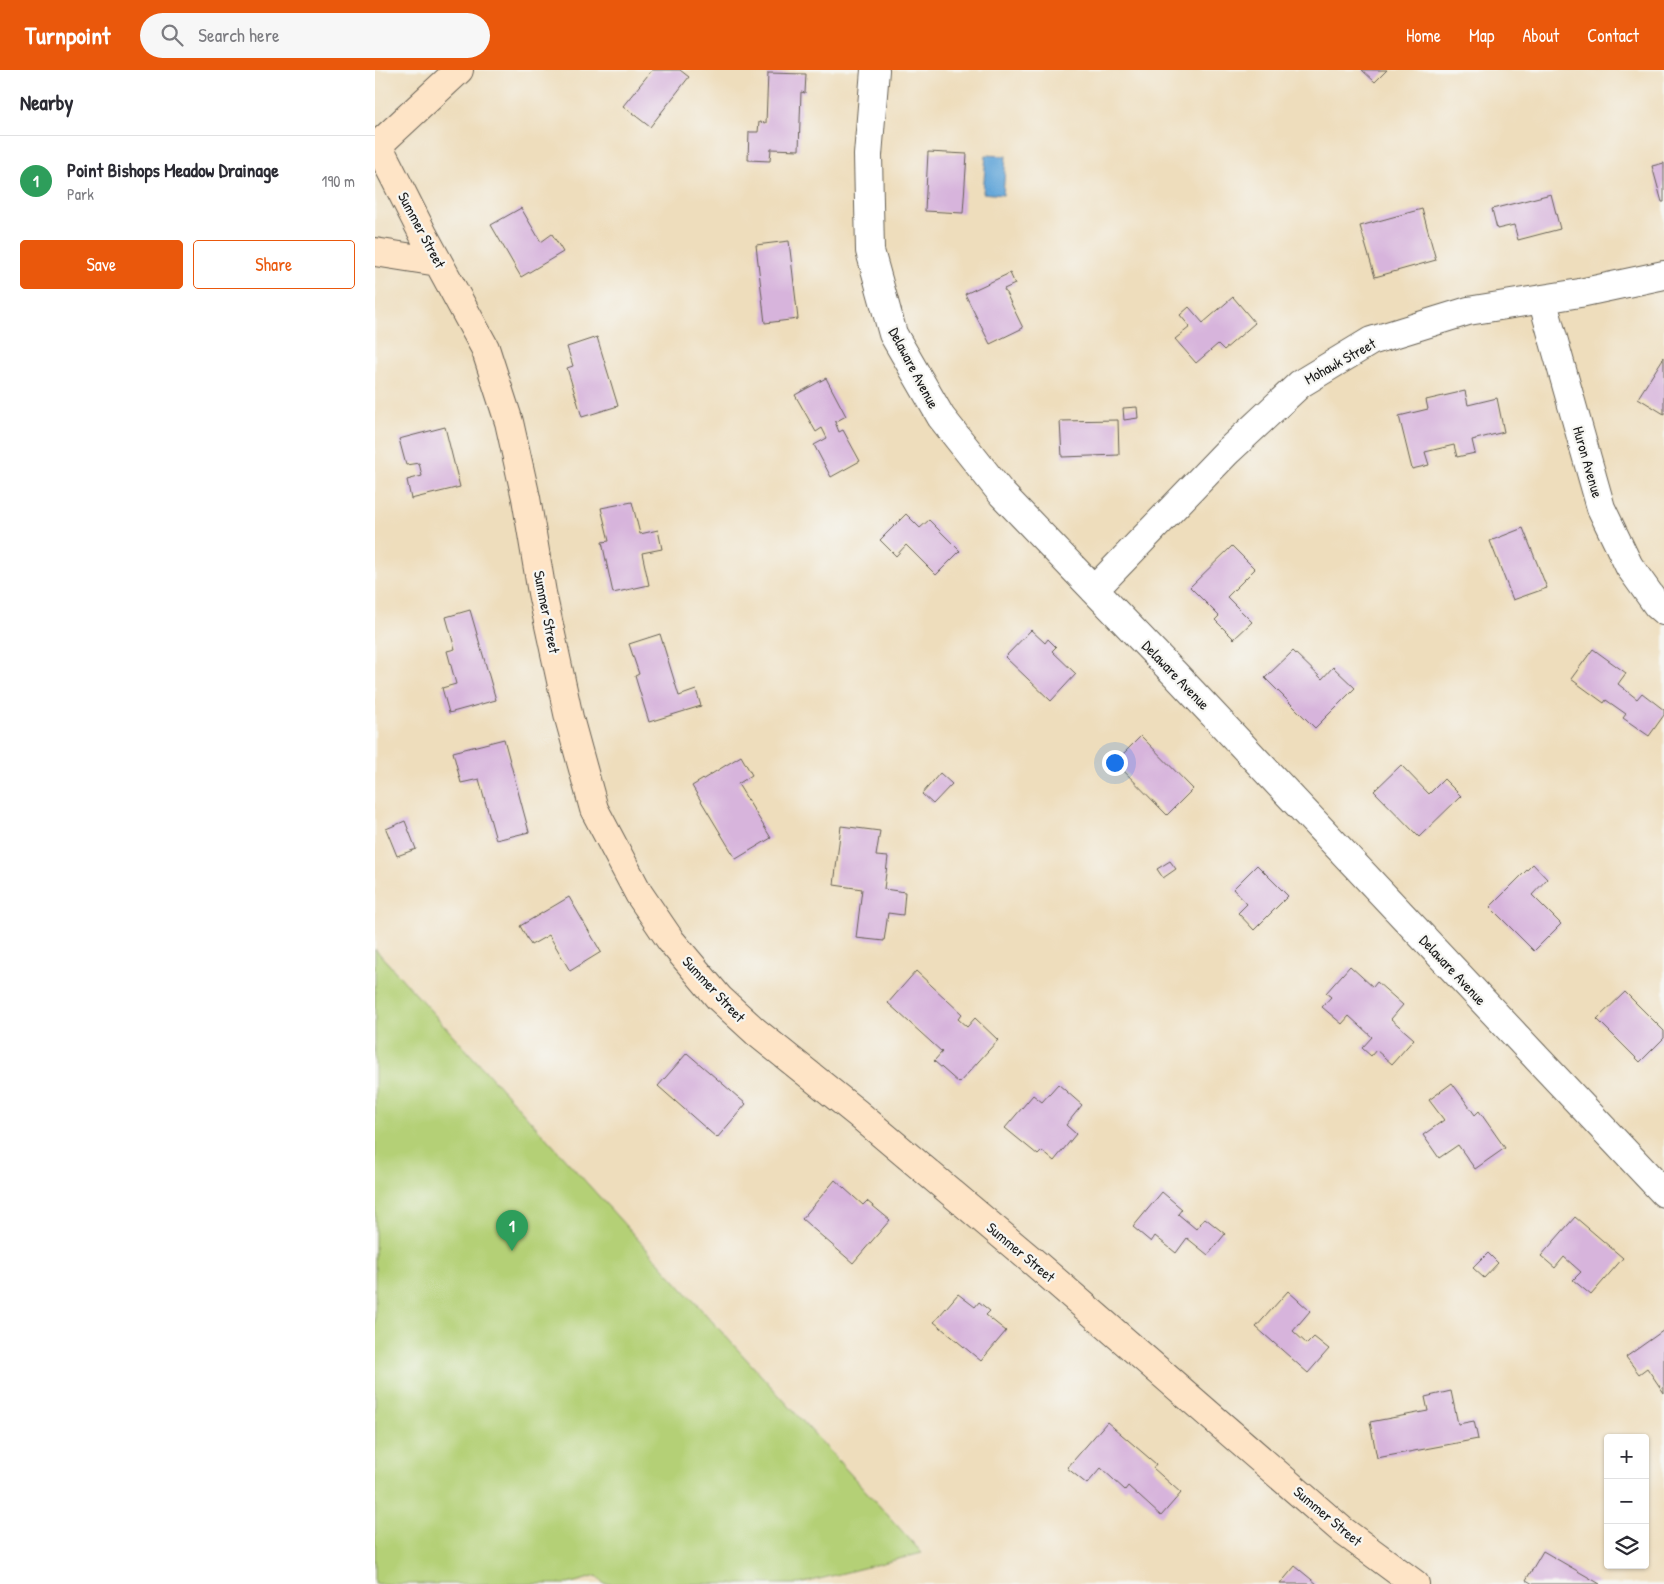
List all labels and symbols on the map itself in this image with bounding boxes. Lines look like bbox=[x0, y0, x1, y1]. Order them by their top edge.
street label: Summer Street bbox=[393, 188, 451, 272]
street label: Delaware Avenue bbox=[884, 324, 944, 412]
street label: Mohawk Street bbox=[1300, 332, 1380, 389]
street label: Huron Avenue bbox=[1568, 424, 1608, 500]
street label: Summer Street bbox=[529, 569, 565, 656]
street label: Delaware Avenue bbox=[1138, 636, 1214, 714]
your location bbox=[1102, 750, 1128, 776]
street label: Delaware Avenue bbox=[1415, 930, 1491, 1010]
street label: Summer Street bbox=[678, 951, 751, 1027]
pin: 1 bbox=[496, 1210, 528, 1251]
street label: Summer Street bbox=[982, 1217, 1060, 1287]
street label: Summer Street bbox=[1289, 1481, 1367, 1551]

